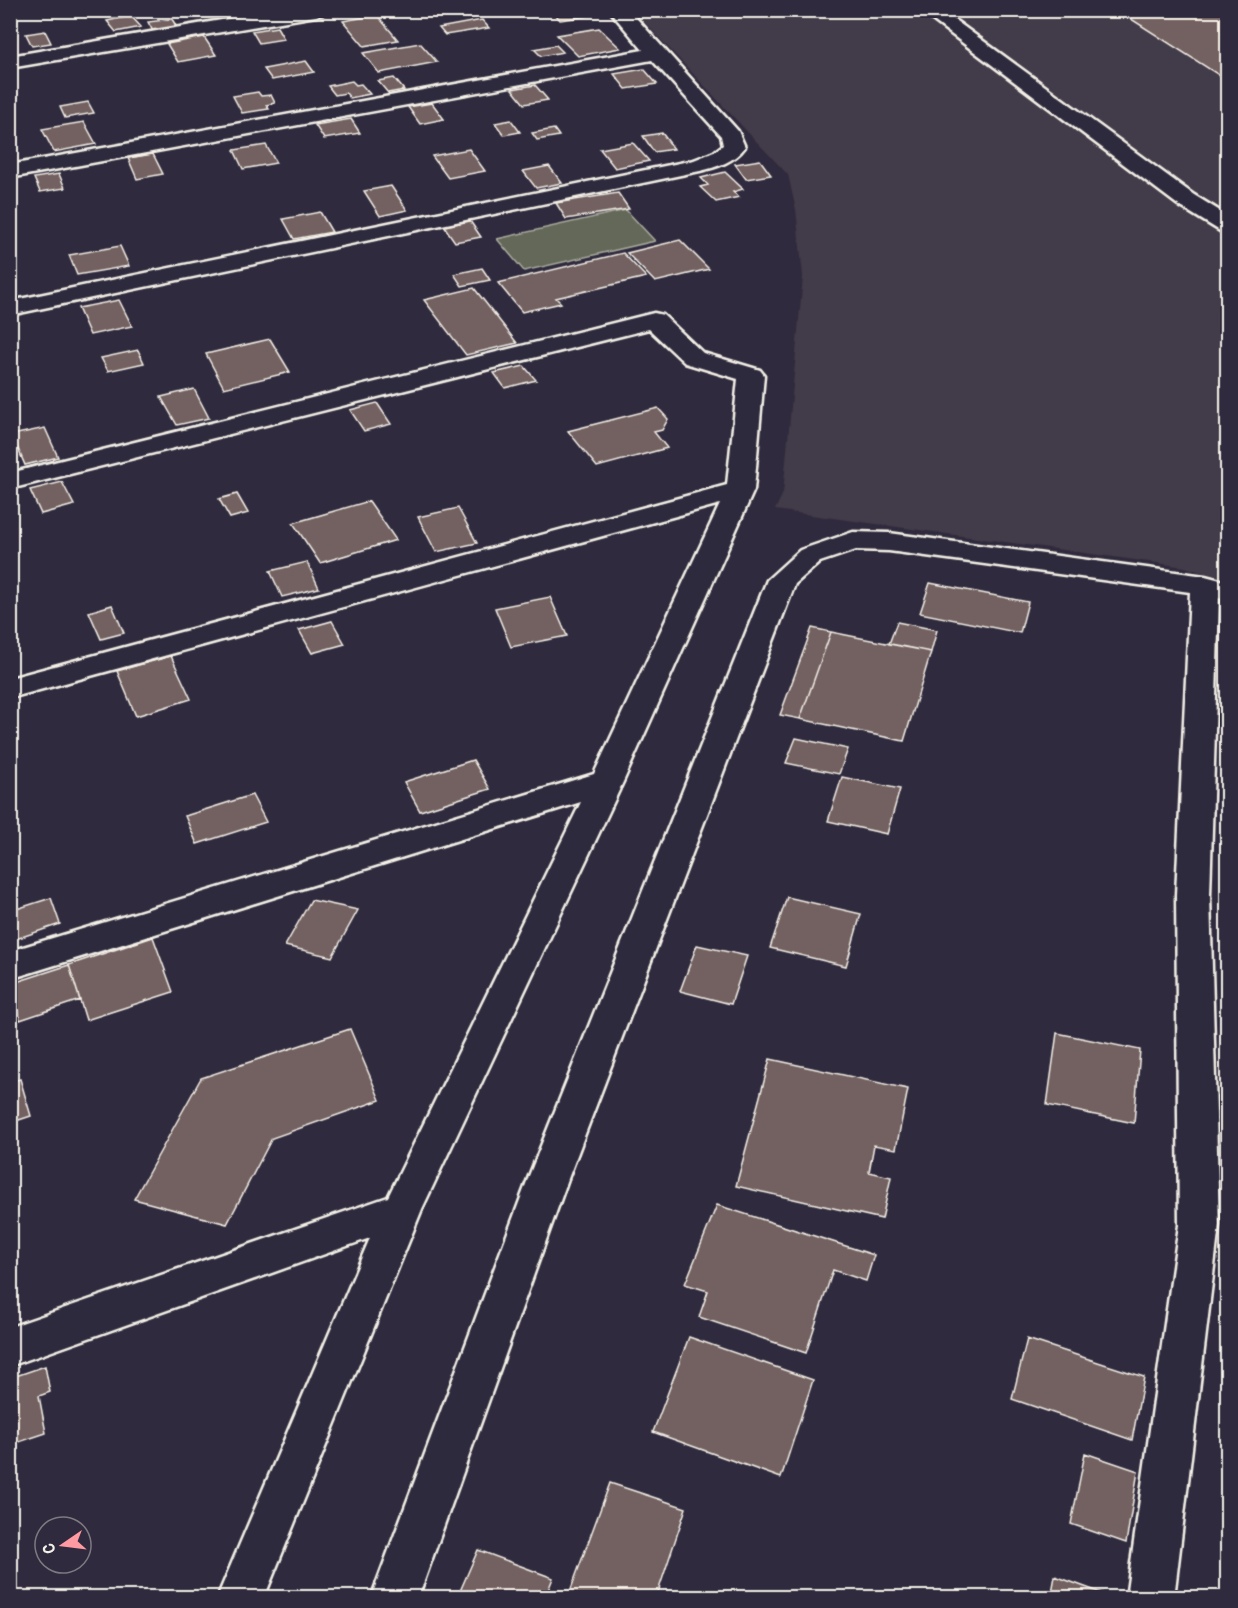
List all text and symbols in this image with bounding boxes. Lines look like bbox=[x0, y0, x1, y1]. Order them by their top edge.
north arrow bbox=[33, 1515, 93, 1575]
text: С bbox=[38, 1541, 60, 1556]

